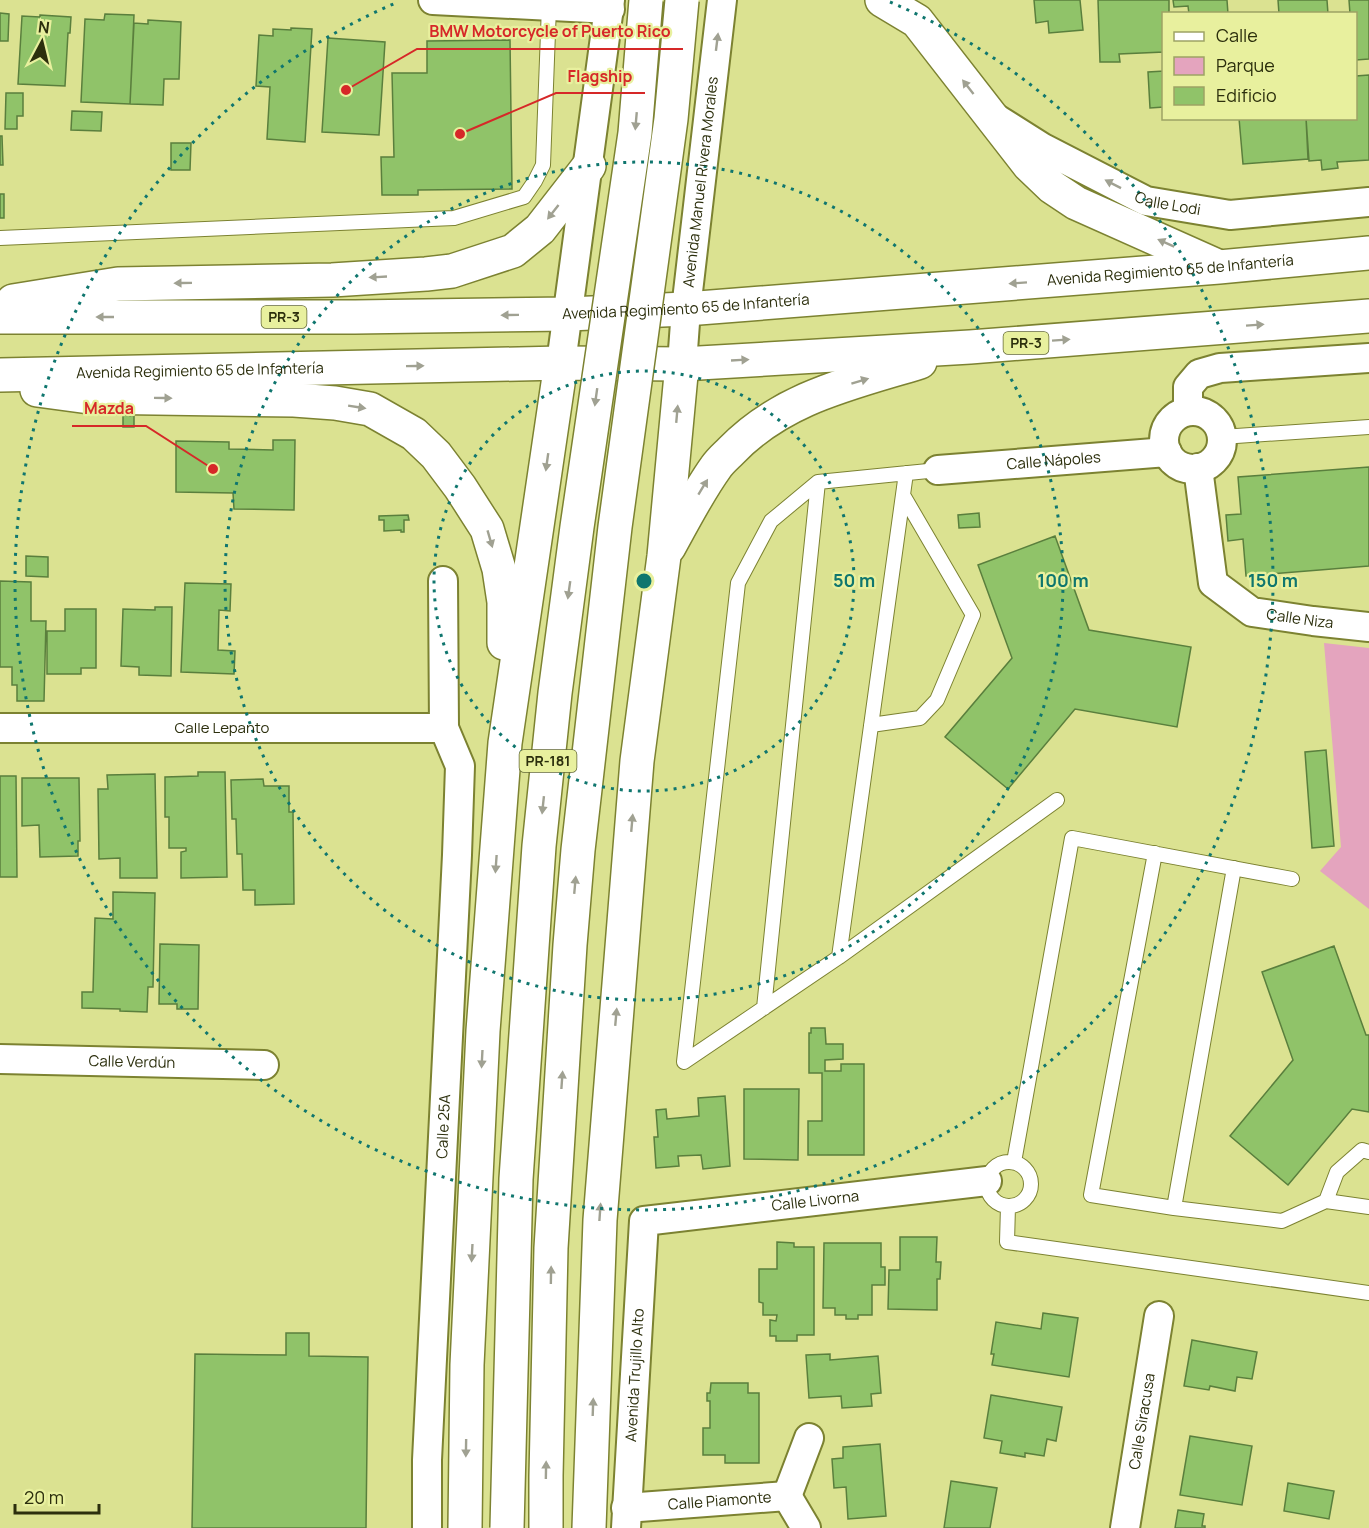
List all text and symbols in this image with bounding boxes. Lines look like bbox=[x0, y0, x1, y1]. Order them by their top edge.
north arrow bbox=[12, 12, 72, 72]
legend bbox=[1162, 12, 1357, 120]
text: N bbox=[37, 15, 51, 39]
callout: BMW Motorcycle of Puerto Rico bbox=[417, 15, 683, 49]
text: BMW Motorcycle of Puerto Rico bbox=[429, 20, 671, 42]
text: Calle bbox=[1216, 23, 1258, 47]
one-way arrow bbox=[713, 33, 722, 52]
text: Parque bbox=[1216, 53, 1275, 77]
callout: Flagship bbox=[556, 59, 645, 93]
text: Flagship bbox=[568, 65, 633, 87]
street label: Avenida Manuel Rivera Morales bbox=[678, 75, 723, 289]
one-way arrow bbox=[962, 79, 975, 95]
text: Edificio bbox=[1216, 83, 1277, 107]
one-way arrow bbox=[631, 112, 641, 131]
one-way arrow bbox=[1105, 180, 1122, 189]
street label: Calle Lodi bbox=[1131, 186, 1202, 220]
one-way arrow bbox=[547, 204, 559, 220]
one-way arrow bbox=[1157, 239, 1174, 248]
street label: Avenida Regimiento 65 de Infantería bbox=[1046, 249, 1295, 291]
one-way arrow bbox=[368, 273, 387, 282]
one-way arrow bbox=[173, 278, 192, 287]
one-way arrow bbox=[1008, 278, 1027, 288]
street label: Avenida Regimiento 65 de Infantería bbox=[562, 288, 810, 324]
road number: PR-3 bbox=[262, 306, 306, 328]
one-way arrow bbox=[500, 310, 519, 320]
one-way arrow bbox=[95, 312, 114, 322]
one-way arrow bbox=[1246, 320, 1265, 330]
road number: PR-3 bbox=[1004, 332, 1048, 354]
one-way arrow bbox=[1051, 335, 1070, 345]
one-way arrow bbox=[731, 356, 750, 365]
street label: Avenida Regimiento 65 de Infantería bbox=[76, 357, 324, 383]
one-way arrow bbox=[406, 361, 425, 371]
one-way arrow bbox=[851, 376, 869, 385]
one-way arrow bbox=[592, 388, 601, 407]
callout: Mazda bbox=[72, 392, 146, 426]
one-way arrow bbox=[153, 393, 172, 403]
text: Mazda bbox=[84, 397, 134, 419]
one-way arrow bbox=[348, 403, 367, 412]
one-way arrow bbox=[672, 405, 682, 424]
street label: Calle Nápoles bbox=[1006, 446, 1102, 475]
one-way arrow bbox=[542, 453, 551, 472]
one-way arrow bbox=[698, 479, 709, 495]
one-way arrow bbox=[486, 531, 495, 549]
text: 50 m bbox=[833, 568, 875, 592]
text: 100 m bbox=[1037, 568, 1089, 592]
text: 150 m bbox=[1248, 568, 1298, 592]
centre of rings bbox=[634, 571, 654, 591]
one-way arrow bbox=[564, 581, 574, 600]
street label: Calle Niza bbox=[1265, 603, 1335, 633]
street label: Calle Lepanto bbox=[175, 717, 270, 738]
road number: PR-181 bbox=[520, 750, 576, 772]
one-way arrow bbox=[539, 795, 548, 814]
one-way arrow bbox=[628, 814, 637, 833]
one-way arrow bbox=[491, 855, 501, 874]
one-way arrow bbox=[570, 876, 580, 895]
one-way arrow bbox=[611, 1008, 621, 1027]
one-way arrow bbox=[477, 1049, 487, 1068]
street label: Calle Verdún bbox=[88, 1050, 176, 1073]
one-way arrow bbox=[557, 1070, 567, 1089]
street label: Calle 25A bbox=[431, 1093, 455, 1159]
street label: Calle Livorna bbox=[770, 1185, 860, 1216]
one-way arrow bbox=[595, 1202, 605, 1221]
one-way arrow bbox=[468, 1244, 477, 1263]
one-way arrow bbox=[546, 1265, 555, 1284]
street label: Avenida Trujillo Alto bbox=[620, 1308, 649, 1443]
street label: Calle Siracusa bbox=[1124, 1371, 1160, 1471]
one-way arrow bbox=[588, 1397, 597, 1416]
one-way arrow bbox=[461, 1439, 470, 1458]
one-way arrow bbox=[541, 1460, 551, 1479]
scale bar bbox=[15, 1477, 99, 1515]
text: 20 m bbox=[24, 1485, 64, 1509]
street label: Calle Piamonte bbox=[667, 1486, 772, 1515]

